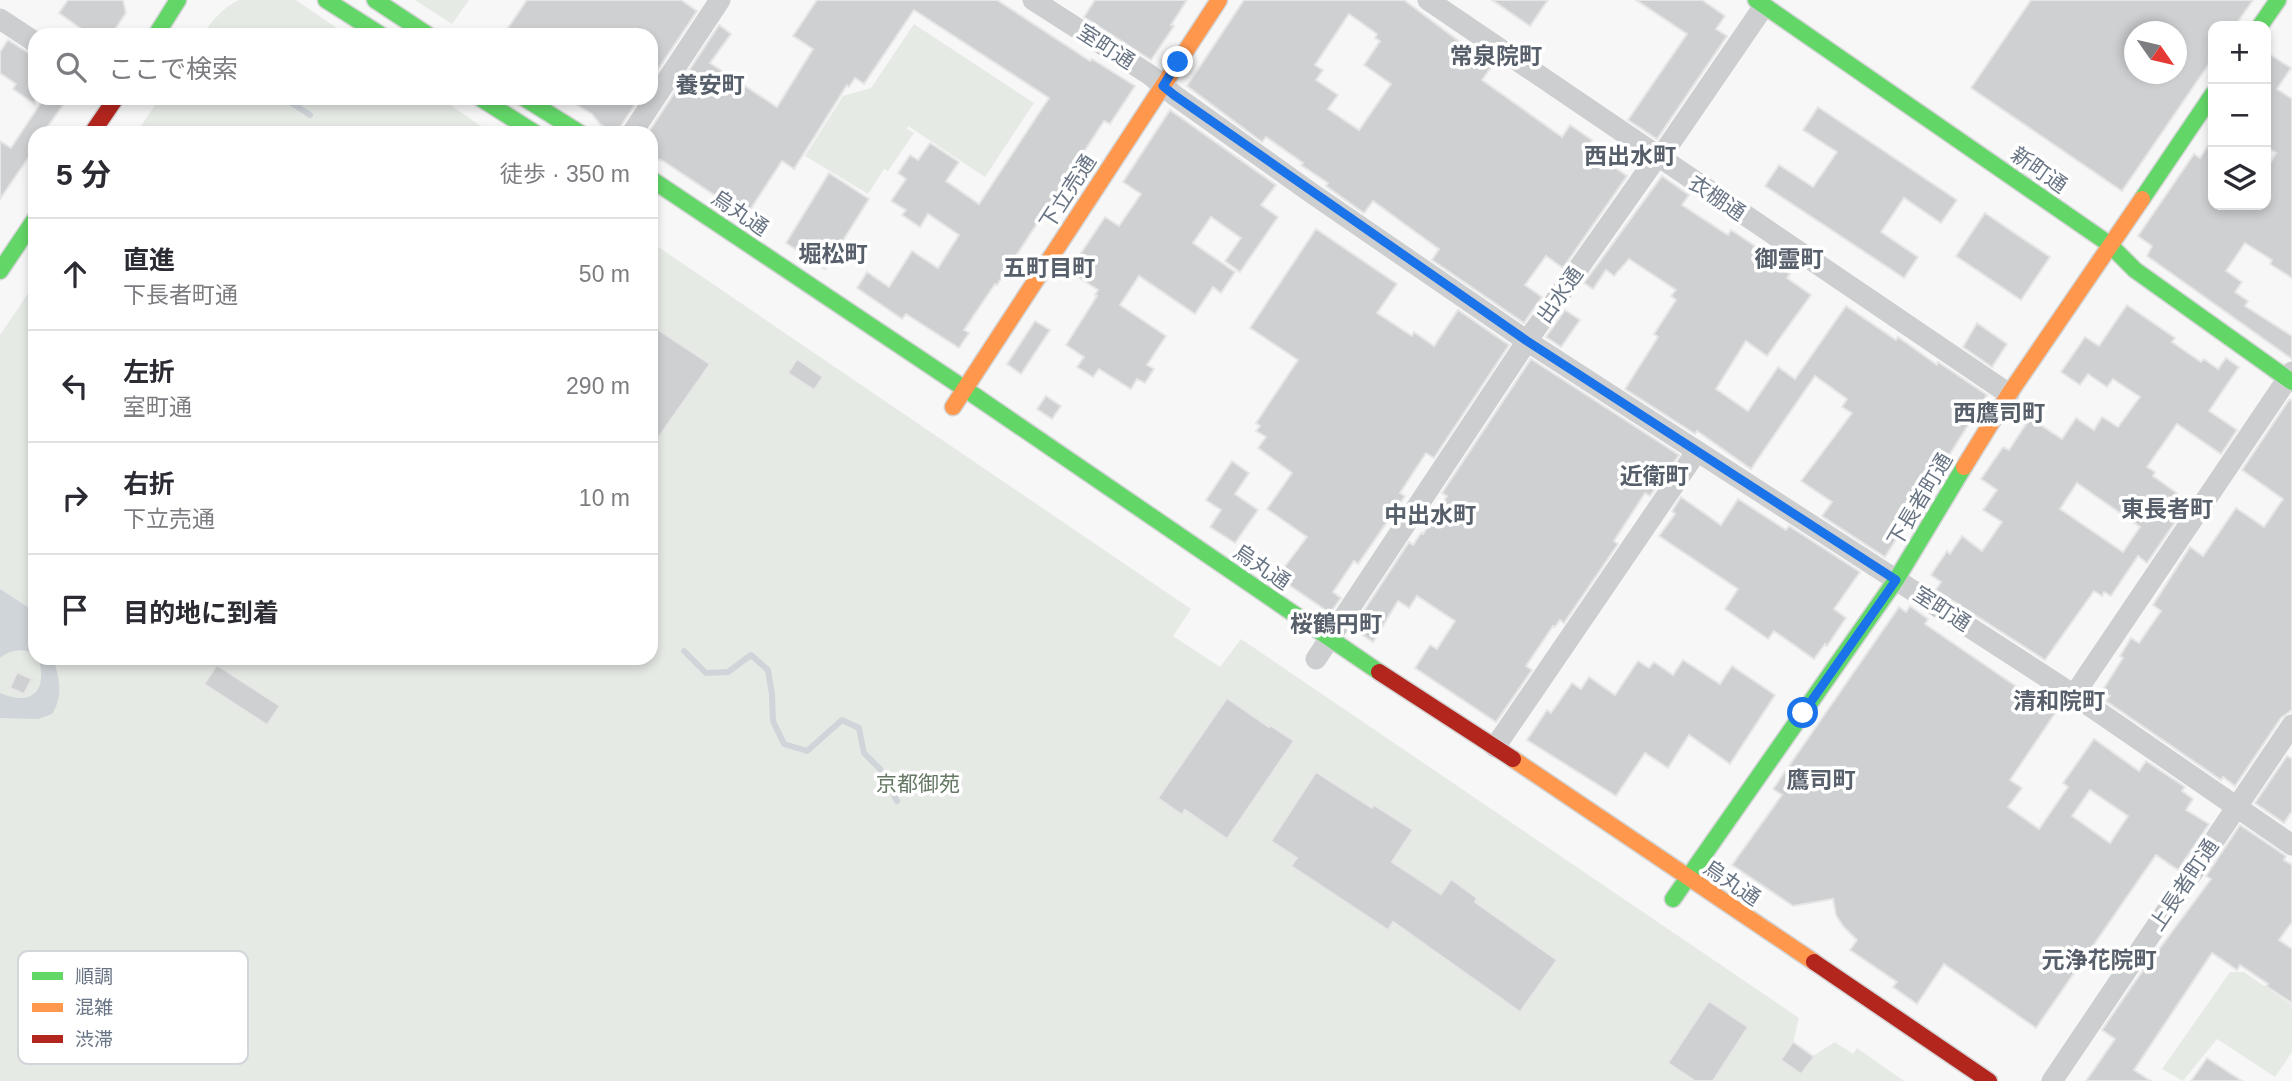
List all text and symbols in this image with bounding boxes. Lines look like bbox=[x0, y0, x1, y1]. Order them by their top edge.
street label: 室町通 bbox=[1074, 20, 1139, 73]
north arrow bbox=[2124, 21, 2187, 84]
map controls bbox=[2208, 21, 2271, 210]
button: + bbox=[2208, 21, 2271, 84]
search box bbox=[28, 28, 658, 105]
district label: 常泉院町 bbox=[1450, 43, 1542, 69]
route end bbox=[1162, 46, 1193, 77]
icon: search bbox=[52, 48, 90, 86]
text: ここで検索 bbox=[108, 54, 238, 84]
district label: 養安町 bbox=[676, 72, 745, 98]
button: − bbox=[2208, 84, 2271, 147]
street label: 新町通 bbox=[2007, 142, 2072, 197]
district label: 西出水町 bbox=[1584, 143, 1676, 169]
button: layers bbox=[2208, 147, 2271, 210]
street label: 下立売通 bbox=[1035, 150, 1100, 233]
text: 5 分 bbox=[56, 158, 111, 191]
text: 徒歩 · 350 m bbox=[500, 161, 630, 187]
street label: 衣棚通 bbox=[1685, 170, 1750, 225]
street label: 烏丸通 bbox=[708, 185, 773, 240]
district label: 堀松町 bbox=[799, 241, 868, 267]
text: 直進 bbox=[123, 245, 175, 275]
district label: 御霊町 bbox=[1755, 246, 1824, 272]
icon: ahead bbox=[56, 255, 94, 293]
district label: 五町目町 bbox=[1003, 255, 1095, 281]
text: 50 m bbox=[579, 261, 630, 287]
street label: 出水通 bbox=[1532, 262, 1587, 327]
text: 下長者町通 bbox=[123, 282, 238, 308]
text: 左折 bbox=[123, 357, 175, 387]
icon: left bbox=[56, 367, 94, 405]
text: 290 m bbox=[566, 373, 630, 399]
text: 室町通 bbox=[123, 394, 192, 420]
district label: 西鷹司町 bbox=[1953, 400, 2045, 426]
street label: 下長者町通 bbox=[1883, 449, 1956, 551]
district label: 近衛町 bbox=[1620, 463, 1689, 489]
text: 右折 bbox=[123, 469, 175, 499]
icon: right bbox=[56, 479, 94, 517]
text: 10 m bbox=[579, 485, 630, 511]
district label: 東長者町 bbox=[2121, 496, 2213, 522]
district label: 中出水町 bbox=[1384, 502, 1476, 528]
text: 下立売通 bbox=[123, 506, 215, 532]
street label: 烏丸通 bbox=[1230, 539, 1295, 594]
street label: 室町通 bbox=[1910, 582, 1975, 635]
icon: arrive bbox=[56, 591, 94, 629]
text: 目的地に到着 bbox=[123, 598, 279, 628]
district label: 桜鶴円町 bbox=[1290, 611, 1382, 637]
district label: 清和院町 bbox=[2013, 688, 2105, 714]
route start bbox=[1787, 697, 1818, 728]
district label: 鷹司町 bbox=[1787, 767, 1856, 793]
park label: 京都御苑 bbox=[876, 772, 960, 795]
street label: 上長者町通 bbox=[2145, 835, 2222, 935]
street label: 烏丸通 bbox=[1700, 855, 1765, 910]
district label: 元浄花院町 bbox=[2042, 947, 2157, 973]
legend bbox=[18, 951, 248, 1064]
text: 順調 bbox=[75, 966, 113, 987]
text: 混雑 bbox=[75, 997, 113, 1018]
text: 渋滞 bbox=[75, 1029, 113, 1050]

